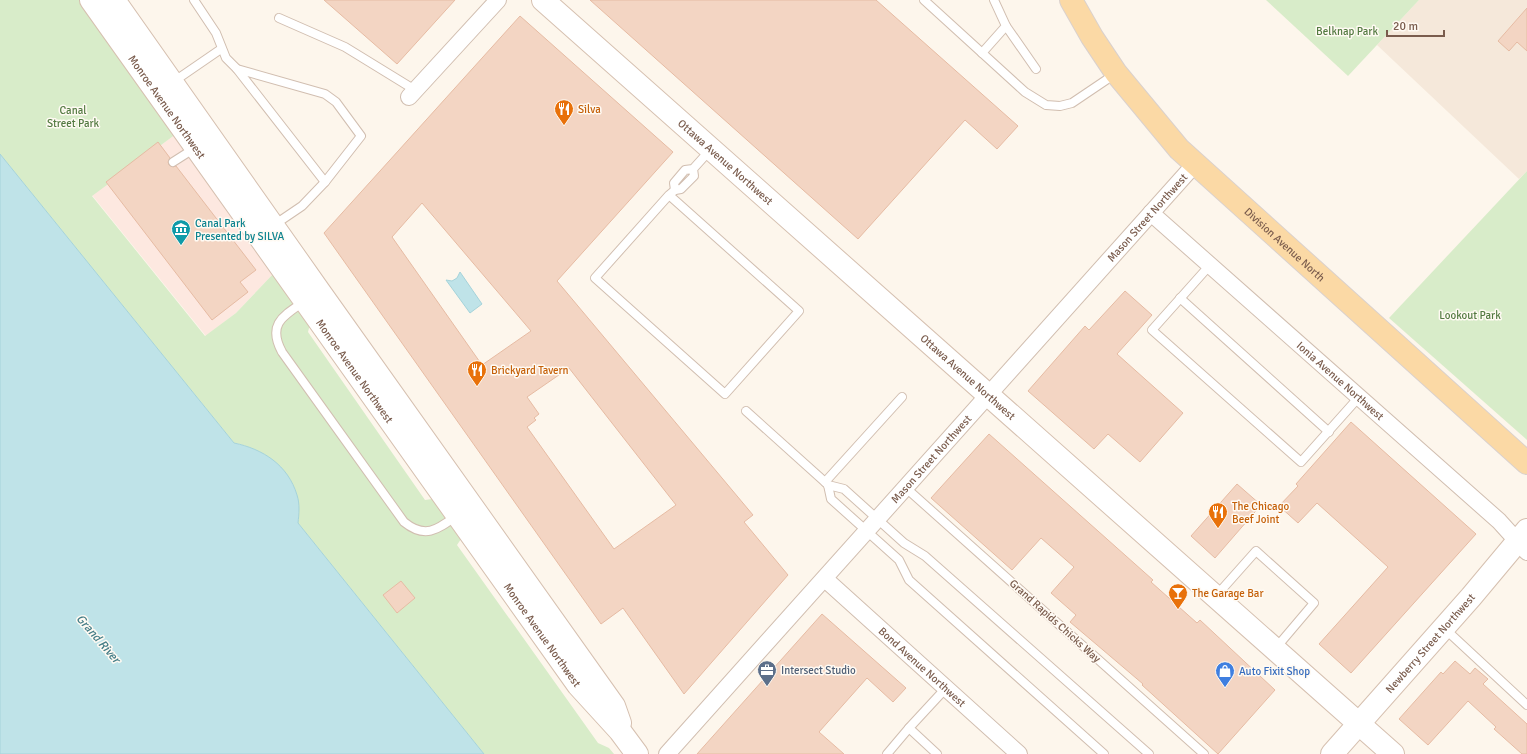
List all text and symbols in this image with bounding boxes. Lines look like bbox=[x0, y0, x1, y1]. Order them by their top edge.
scale bar bbox=[1387, 12, 1444, 38]
text: 20 m bbox=[1393, 19, 1418, 34]
park label: Belknap Park bbox=[1316, 25, 1378, 38]
street label: Monroe Avenue Northwest bbox=[126, 52, 208, 161]
restaurant icon: Silva bbox=[553, 98, 575, 126]
place label: Silva bbox=[578, 103, 601, 116]
park label: Canal Street Park bbox=[47, 104, 100, 130]
street label: Ottawa Avenue Northwest bbox=[675, 116, 776, 207]
street label: Mason Street Northwest bbox=[1104, 171, 1190, 264]
street label: Division Avenue North bbox=[1242, 205, 1328, 284]
place label: Canal Park Presented by SILVA bbox=[195, 217, 284, 243]
museum icon: Canal Park Presented by SILVA bbox=[170, 218, 192, 246]
park label: Lookout Park bbox=[1439, 309, 1501, 322]
street label: Monroe Avenue Northwest bbox=[313, 316, 396, 425]
street label: Ottawa Avenue Northwest bbox=[918, 331, 1018, 422]
street label: Ionia Avenue Northwest bbox=[1294, 339, 1387, 423]
restaurant icon: Brickyard Tavern bbox=[466, 359, 488, 387]
place label: Brickyard Tavern bbox=[491, 364, 569, 377]
street label: Mason Street Northwest bbox=[888, 412, 974, 506]
place label: The Chicago Beef Joint bbox=[1232, 500, 1289, 526]
restaurant icon: The Chicago Beef Joint bbox=[1207, 501, 1229, 529]
street label: Grand Rapids Chicks Way bbox=[1007, 577, 1104, 666]
street label: Monroe Avenue Northwest bbox=[501, 580, 584, 689]
bar icon: The Garage Bar bbox=[1167, 582, 1189, 610]
place label: The Garage Bar bbox=[1192, 587, 1264, 600]
street label: Newberry Street Northwest bbox=[1383, 591, 1478, 696]
water label: Grand River bbox=[73, 612, 124, 668]
street label: Bond Avenue Northwest bbox=[876, 624, 969, 709]
office icon: Intersect Studio bbox=[756, 659, 778, 687]
shop icon: Auto Fixit Shop bbox=[1214, 660, 1236, 688]
place label: Intersect Studio bbox=[781, 664, 856, 677]
place label: Auto Fixit Shop bbox=[1239, 665, 1310, 678]

